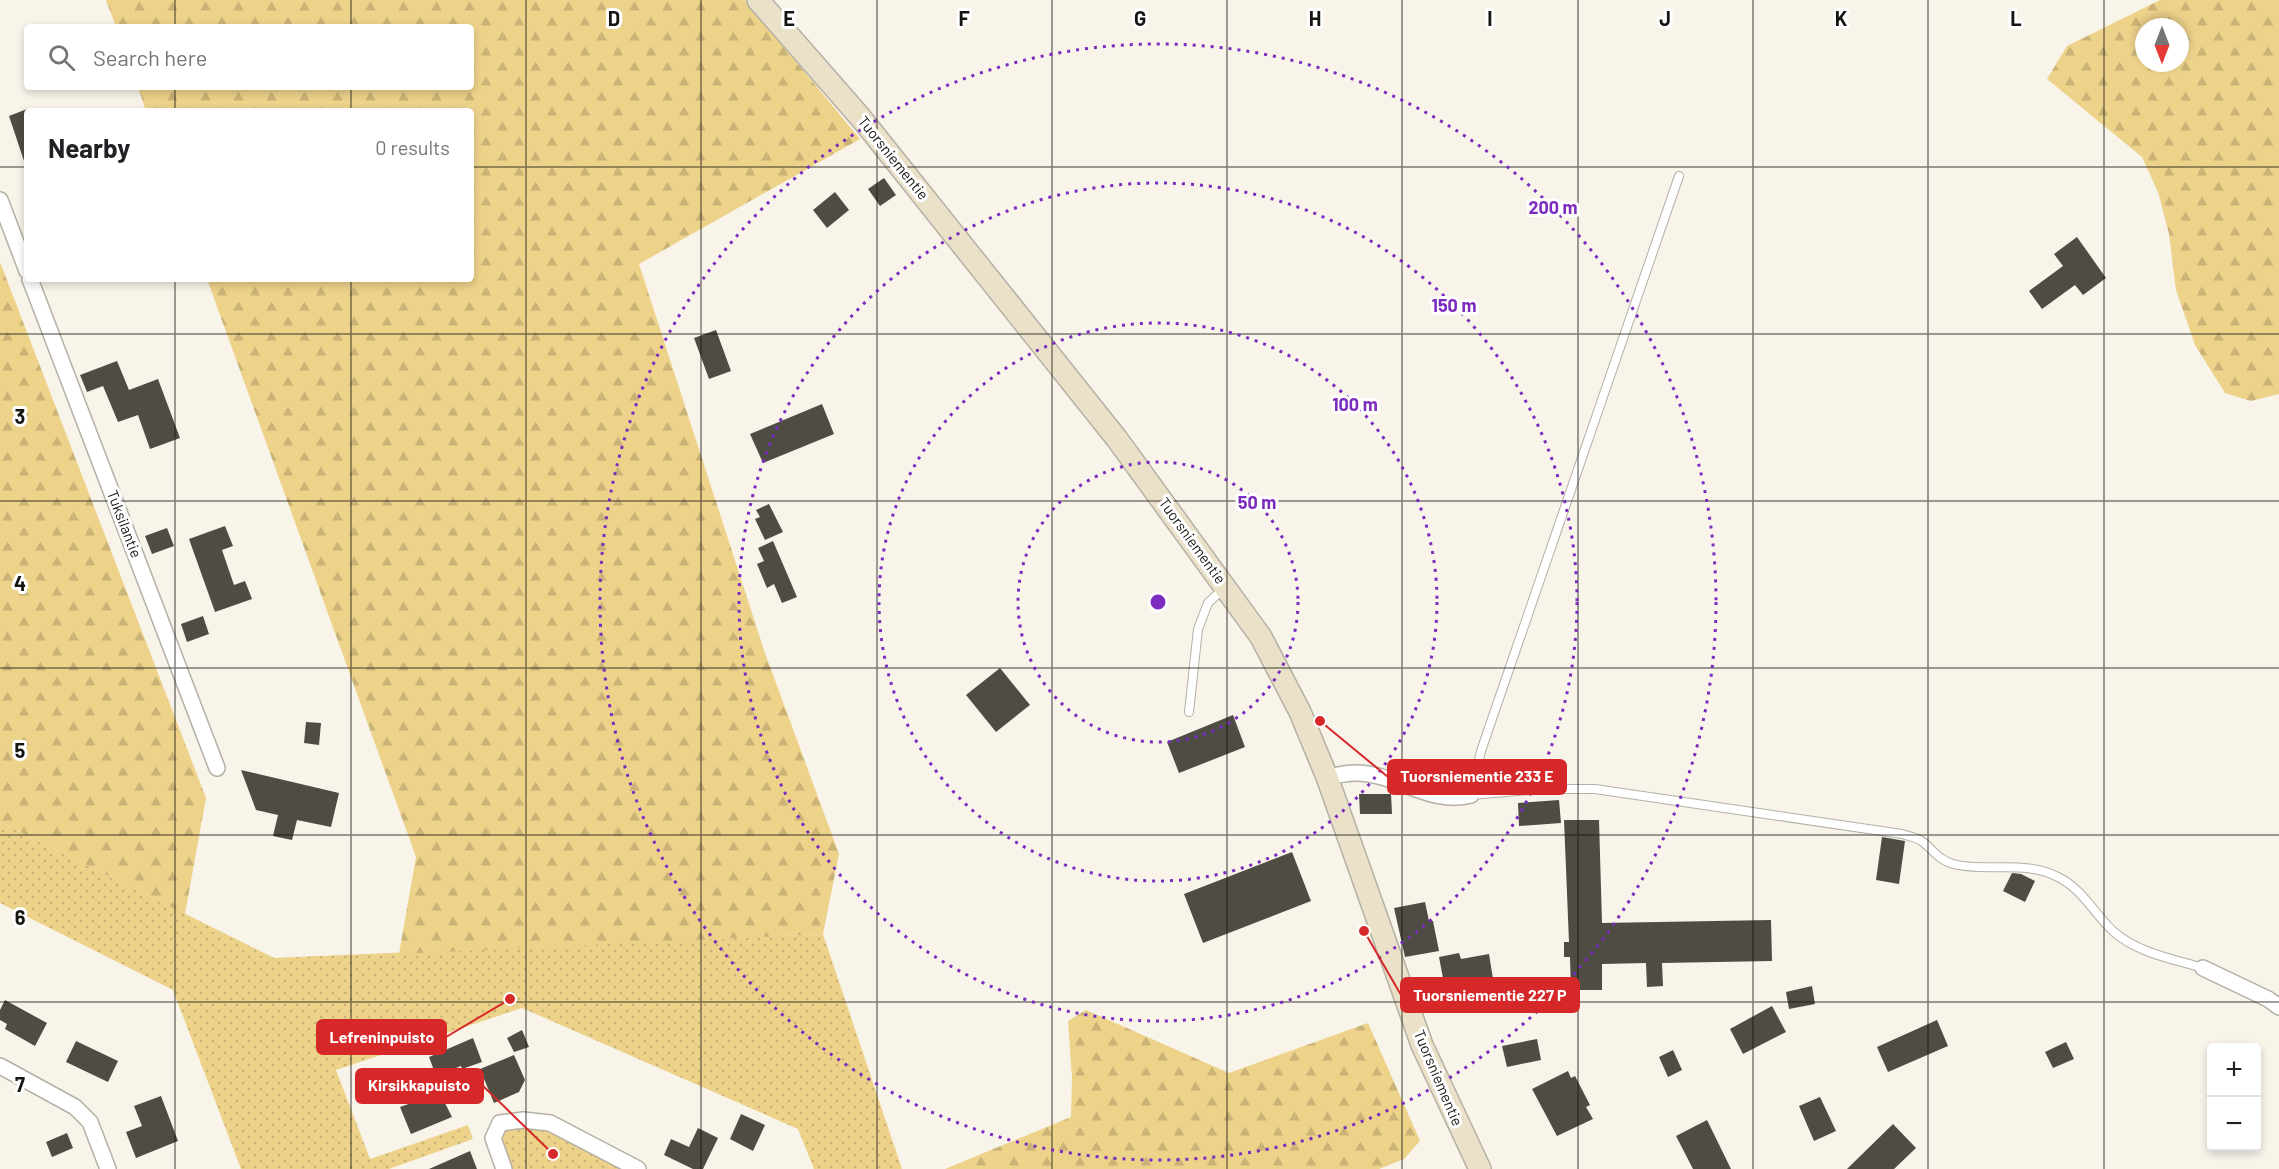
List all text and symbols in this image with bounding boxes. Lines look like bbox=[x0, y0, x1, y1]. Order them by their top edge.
text: D bbox=[608, 6, 620, 30]
text: E bbox=[783, 6, 795, 30]
text: F bbox=[958, 6, 970, 30]
text: G bbox=[1134, 6, 1146, 30]
text: H bbox=[1309, 6, 1321, 30]
text: I bbox=[1487, 6, 1493, 30]
text: J bbox=[1659, 6, 1671, 30]
text: K bbox=[1835, 6, 1848, 30]
text: L bbox=[2010, 6, 2022, 30]
north arrow bbox=[2135, 18, 2189, 72]
search box bbox=[24, 24, 474, 90]
icon: search bbox=[45, 41, 78, 74]
text: Search here bbox=[93, 44, 207, 70]
street label: Tuorsniementie bbox=[855, 112, 933, 203]
text: Nearby bbox=[48, 132, 130, 163]
text: 0 results bbox=[375, 135, 450, 159]
text: 200 m bbox=[1528, 196, 1578, 218]
text: 150 m bbox=[1432, 294, 1476, 316]
text: 100 m bbox=[1332, 393, 1378, 415]
text: 3 bbox=[15, 404, 25, 428]
street label: Tuksilantie bbox=[104, 487, 146, 560]
text: 50 m bbox=[1238, 491, 1276, 513]
street label: Tuorsniementie bbox=[1155, 494, 1230, 587]
text: 4 bbox=[14, 571, 26, 595]
centre of rings bbox=[1148, 592, 1168, 612]
text: 5 bbox=[15, 738, 26, 762]
callout: Tuorsniementie 233 E bbox=[1388, 760, 1566, 794]
text: Tuorsniementie 233 E bbox=[1400, 766, 1554, 785]
text: 6 bbox=[15, 905, 26, 929]
callout: Tuorsniementie 227 P bbox=[1401, 978, 1579, 1012]
text: Tuorsniementie 227 P bbox=[1413, 985, 1567, 1004]
callout: Lefreninpuisto bbox=[317, 1020, 446, 1054]
text: Lefreninpuisto bbox=[330, 1027, 435, 1046]
street label: Tuorsniementie bbox=[1411, 1027, 1467, 1128]
map controls bbox=[2207, 1043, 2261, 1151]
button: + bbox=[2207, 1043, 2261, 1097]
callout: Kirsikkapuisto bbox=[356, 1069, 483, 1103]
text: 7 bbox=[15, 1072, 25, 1096]
text: Kirsikkapuisto bbox=[368, 1075, 470, 1094]
button: − bbox=[2207, 1097, 2261, 1151]

